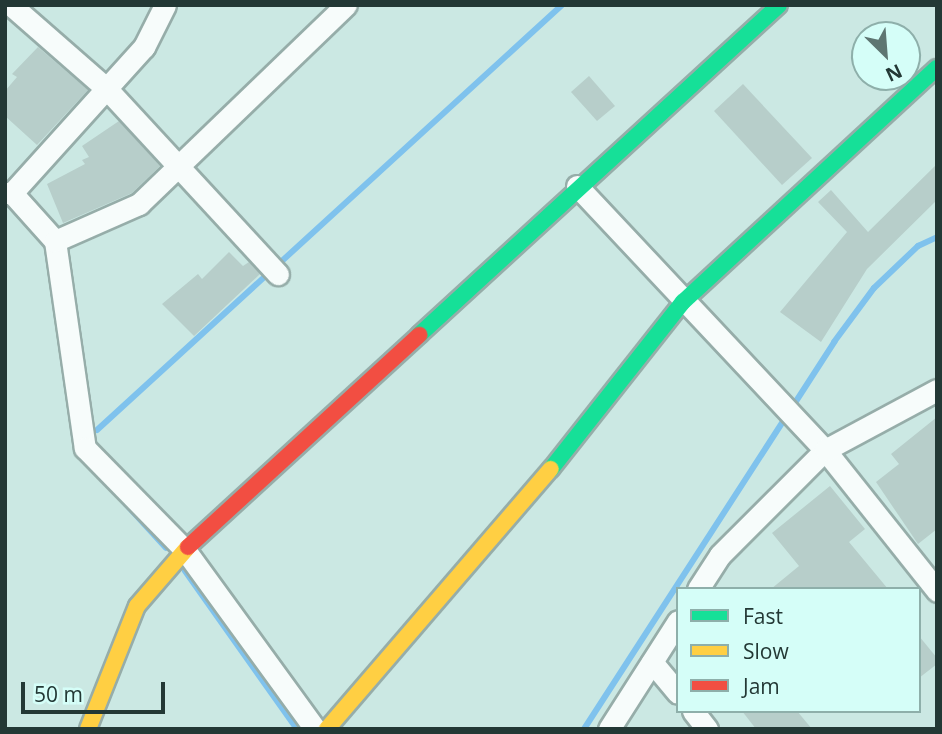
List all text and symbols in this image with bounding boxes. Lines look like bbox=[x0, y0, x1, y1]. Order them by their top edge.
north arrow bbox=[851, 21, 921, 91]
text: N bbox=[882, 58, 907, 88]
legend bbox=[676, 587, 921, 713]
text: Fast bbox=[743, 602, 783, 630]
text: Slow bbox=[743, 637, 789, 665]
scale bar bbox=[24, 668, 168, 712]
text: Jam bbox=[743, 672, 780, 700]
text: 50 m bbox=[34, 680, 83, 708]

